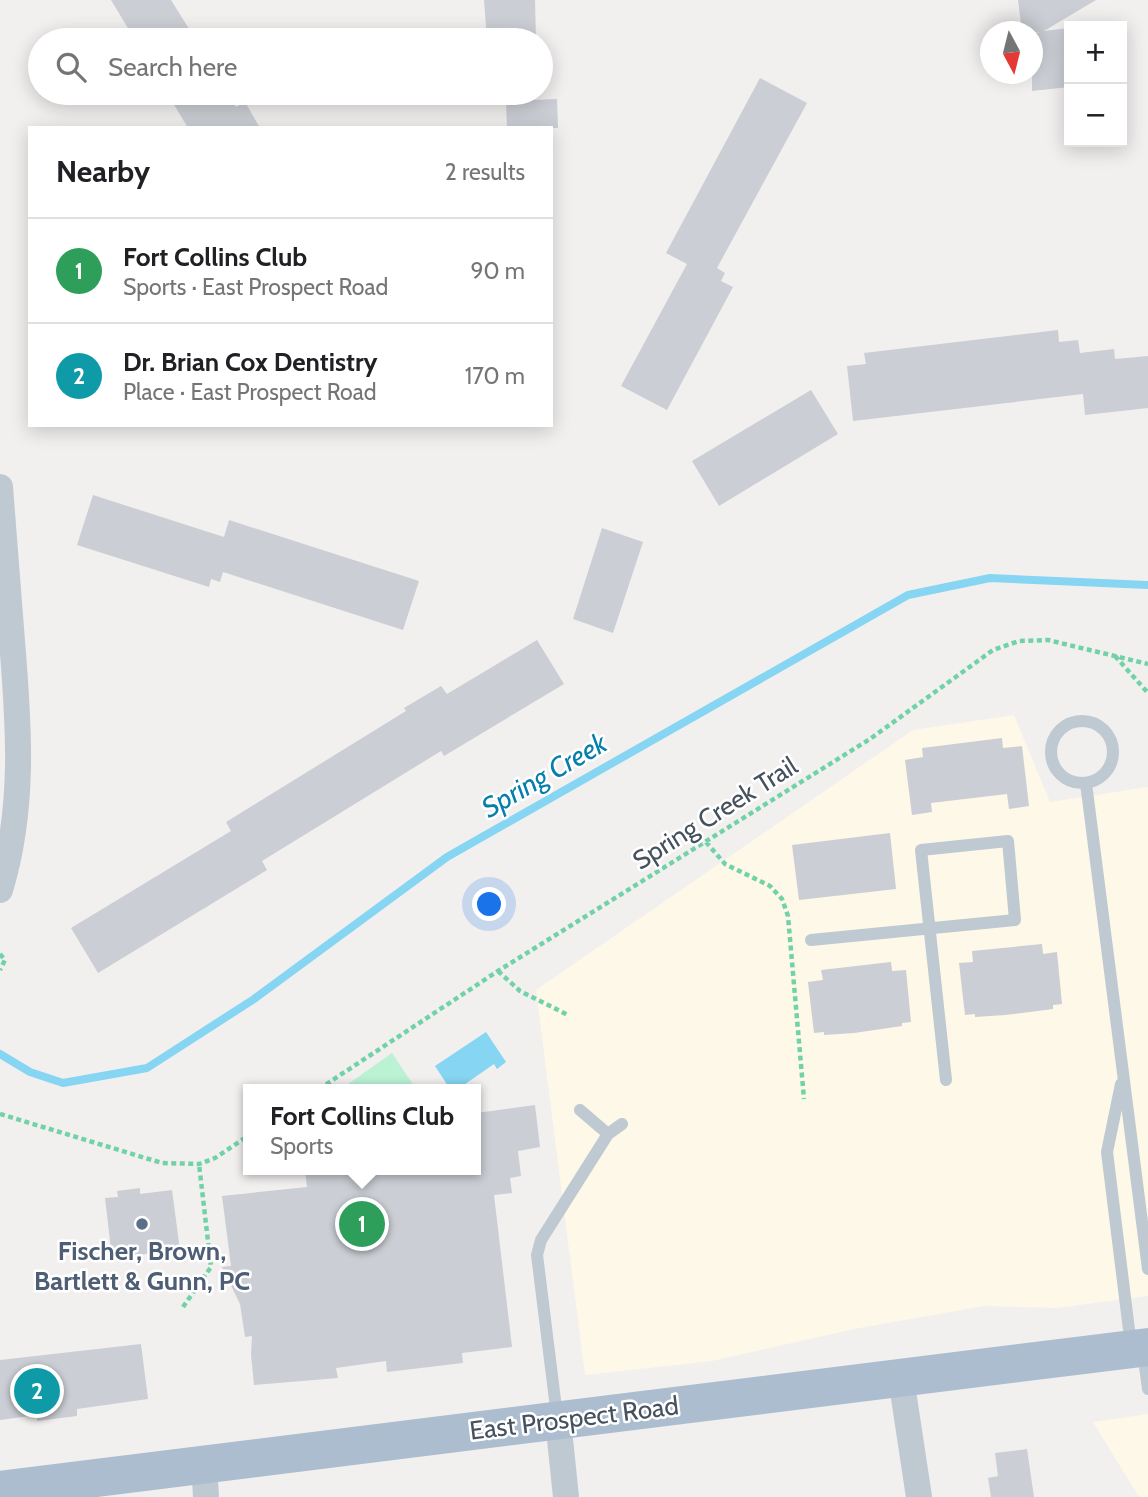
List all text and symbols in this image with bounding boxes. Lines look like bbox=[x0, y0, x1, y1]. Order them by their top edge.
north arrow bbox=[980, 21, 1043, 84]
map controls bbox=[1064, 21, 1127, 147]
button: + bbox=[1064, 21, 1127, 84]
search box bbox=[28, 28, 553, 105]
icon: search bbox=[52, 48, 90, 86]
text: Search here bbox=[108, 51, 237, 83]
button: − bbox=[1064, 84, 1127, 147]
text: Nearby bbox=[56, 153, 150, 190]
text: 2 results bbox=[445, 158, 525, 186]
text: Fort Collins Club bbox=[123, 241, 307, 273]
text: 1 bbox=[75, 257, 83, 285]
text: 90 m bbox=[471, 257, 525, 285]
text: Sports · East Prospect Road bbox=[123, 273, 388, 301]
text: Dr. Brian Cox Dentistry bbox=[123, 346, 377, 378]
text: 2 bbox=[73, 362, 85, 390]
text: 170 m bbox=[465, 362, 525, 390]
text: Place · East Prospect Road bbox=[123, 378, 377, 406]
water label: Spring Creek bbox=[475, 725, 614, 824]
street label: Spring Creek Trail bbox=[627, 750, 803, 876]
your location bbox=[472, 887, 506, 921]
popup bbox=[243, 1084, 481, 1175]
text: Fort Collins Club bbox=[270, 1100, 454, 1132]
text: Sports bbox=[270, 1132, 333, 1160]
pin: 1 bbox=[339, 1198, 385, 1250]
marker: Fischer, Brown, Bartlett & Gunn, PC bbox=[134, 1216, 150, 1232]
place label: Fischer, Brown, Bartlett & Gunn, PC bbox=[34, 1235, 250, 1297]
pin: 2 bbox=[14, 1365, 60, 1417]
street label: East Prospect Road bbox=[468, 1389, 680, 1447]

